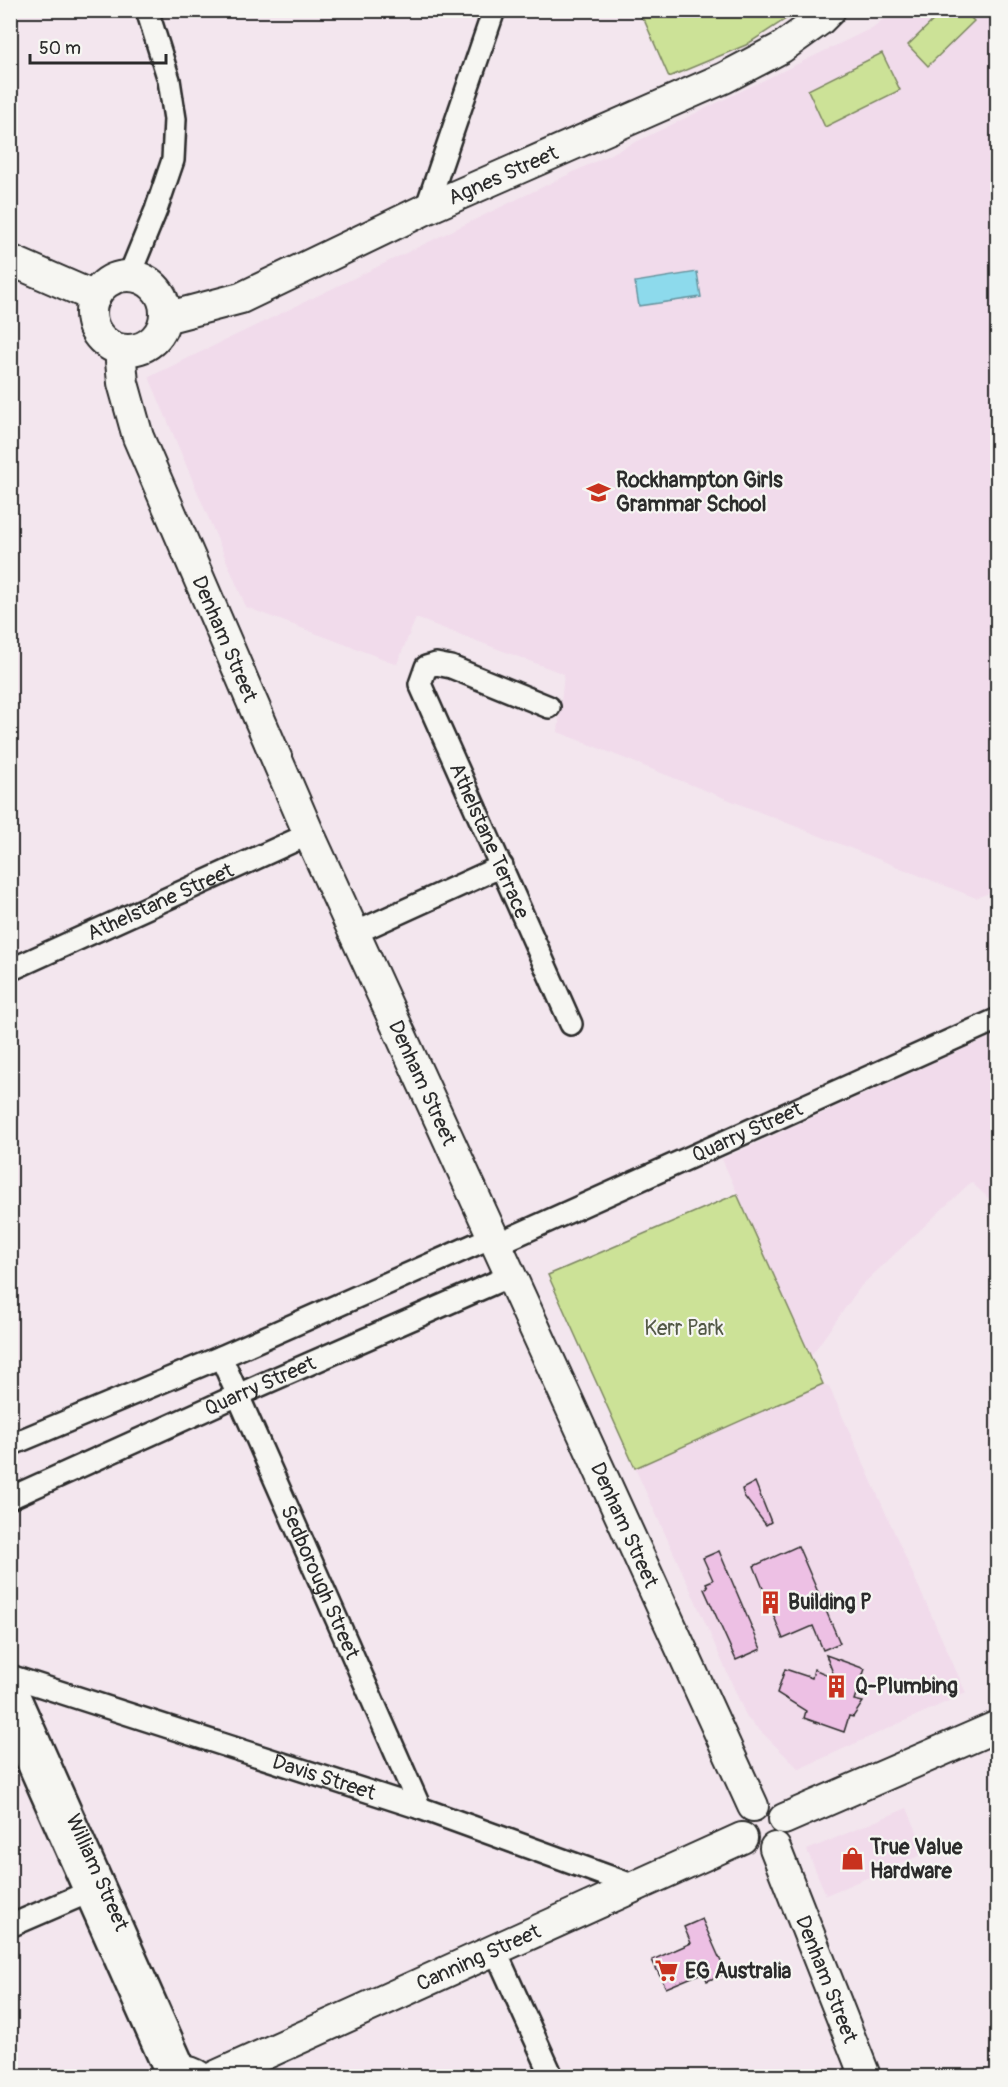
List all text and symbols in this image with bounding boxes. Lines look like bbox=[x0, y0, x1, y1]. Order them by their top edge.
scale bar bbox=[30, 27, 166, 65]
text: 50 m bbox=[39, 37, 81, 60]
street label: Agnes Street bbox=[444, 139, 563, 211]
place label: Rockhampton Girls Grammar School bbox=[616, 467, 783, 518]
school or university icon: Rockhampton Girls Grammar School bbox=[585, 479, 611, 505]
street label: Denham Street bbox=[186, 572, 264, 707]
street label: Athelstane Terrace bbox=[443, 759, 536, 923]
street label: Athelstane Street bbox=[83, 856, 238, 947]
street label: Denham Street bbox=[382, 1016, 463, 1150]
street label: Quarry Street bbox=[687, 1095, 807, 1168]
park label: Kerr Park bbox=[644, 1315, 724, 1342]
street label: Quarry Street bbox=[200, 1349, 320, 1422]
street label: Denham Street bbox=[584, 1458, 665, 1592]
street label: Sedborough Street bbox=[275, 1501, 366, 1664]
building icon: Building P bbox=[757, 1589, 783, 1615]
place label: Building P bbox=[788, 1589, 872, 1616]
building icon: Q-Plumbing bbox=[824, 1673, 850, 1699]
place label: Q-Plumbing bbox=[855, 1673, 958, 1700]
street label: Davis Street bbox=[269, 1748, 380, 1807]
street label: William Street bbox=[60, 1810, 136, 1936]
place label: True Value Hardware bbox=[869, 1834, 963, 1885]
shop icon: True Value Hardware bbox=[839, 1846, 865, 1872]
street label: Denham Street bbox=[789, 1911, 864, 2047]
street label: Canning Street bbox=[412, 1917, 545, 1997]
supermarket icon: EG Australia bbox=[654, 1958, 680, 1984]
place label: EG Australia bbox=[685, 1958, 792, 1985]

